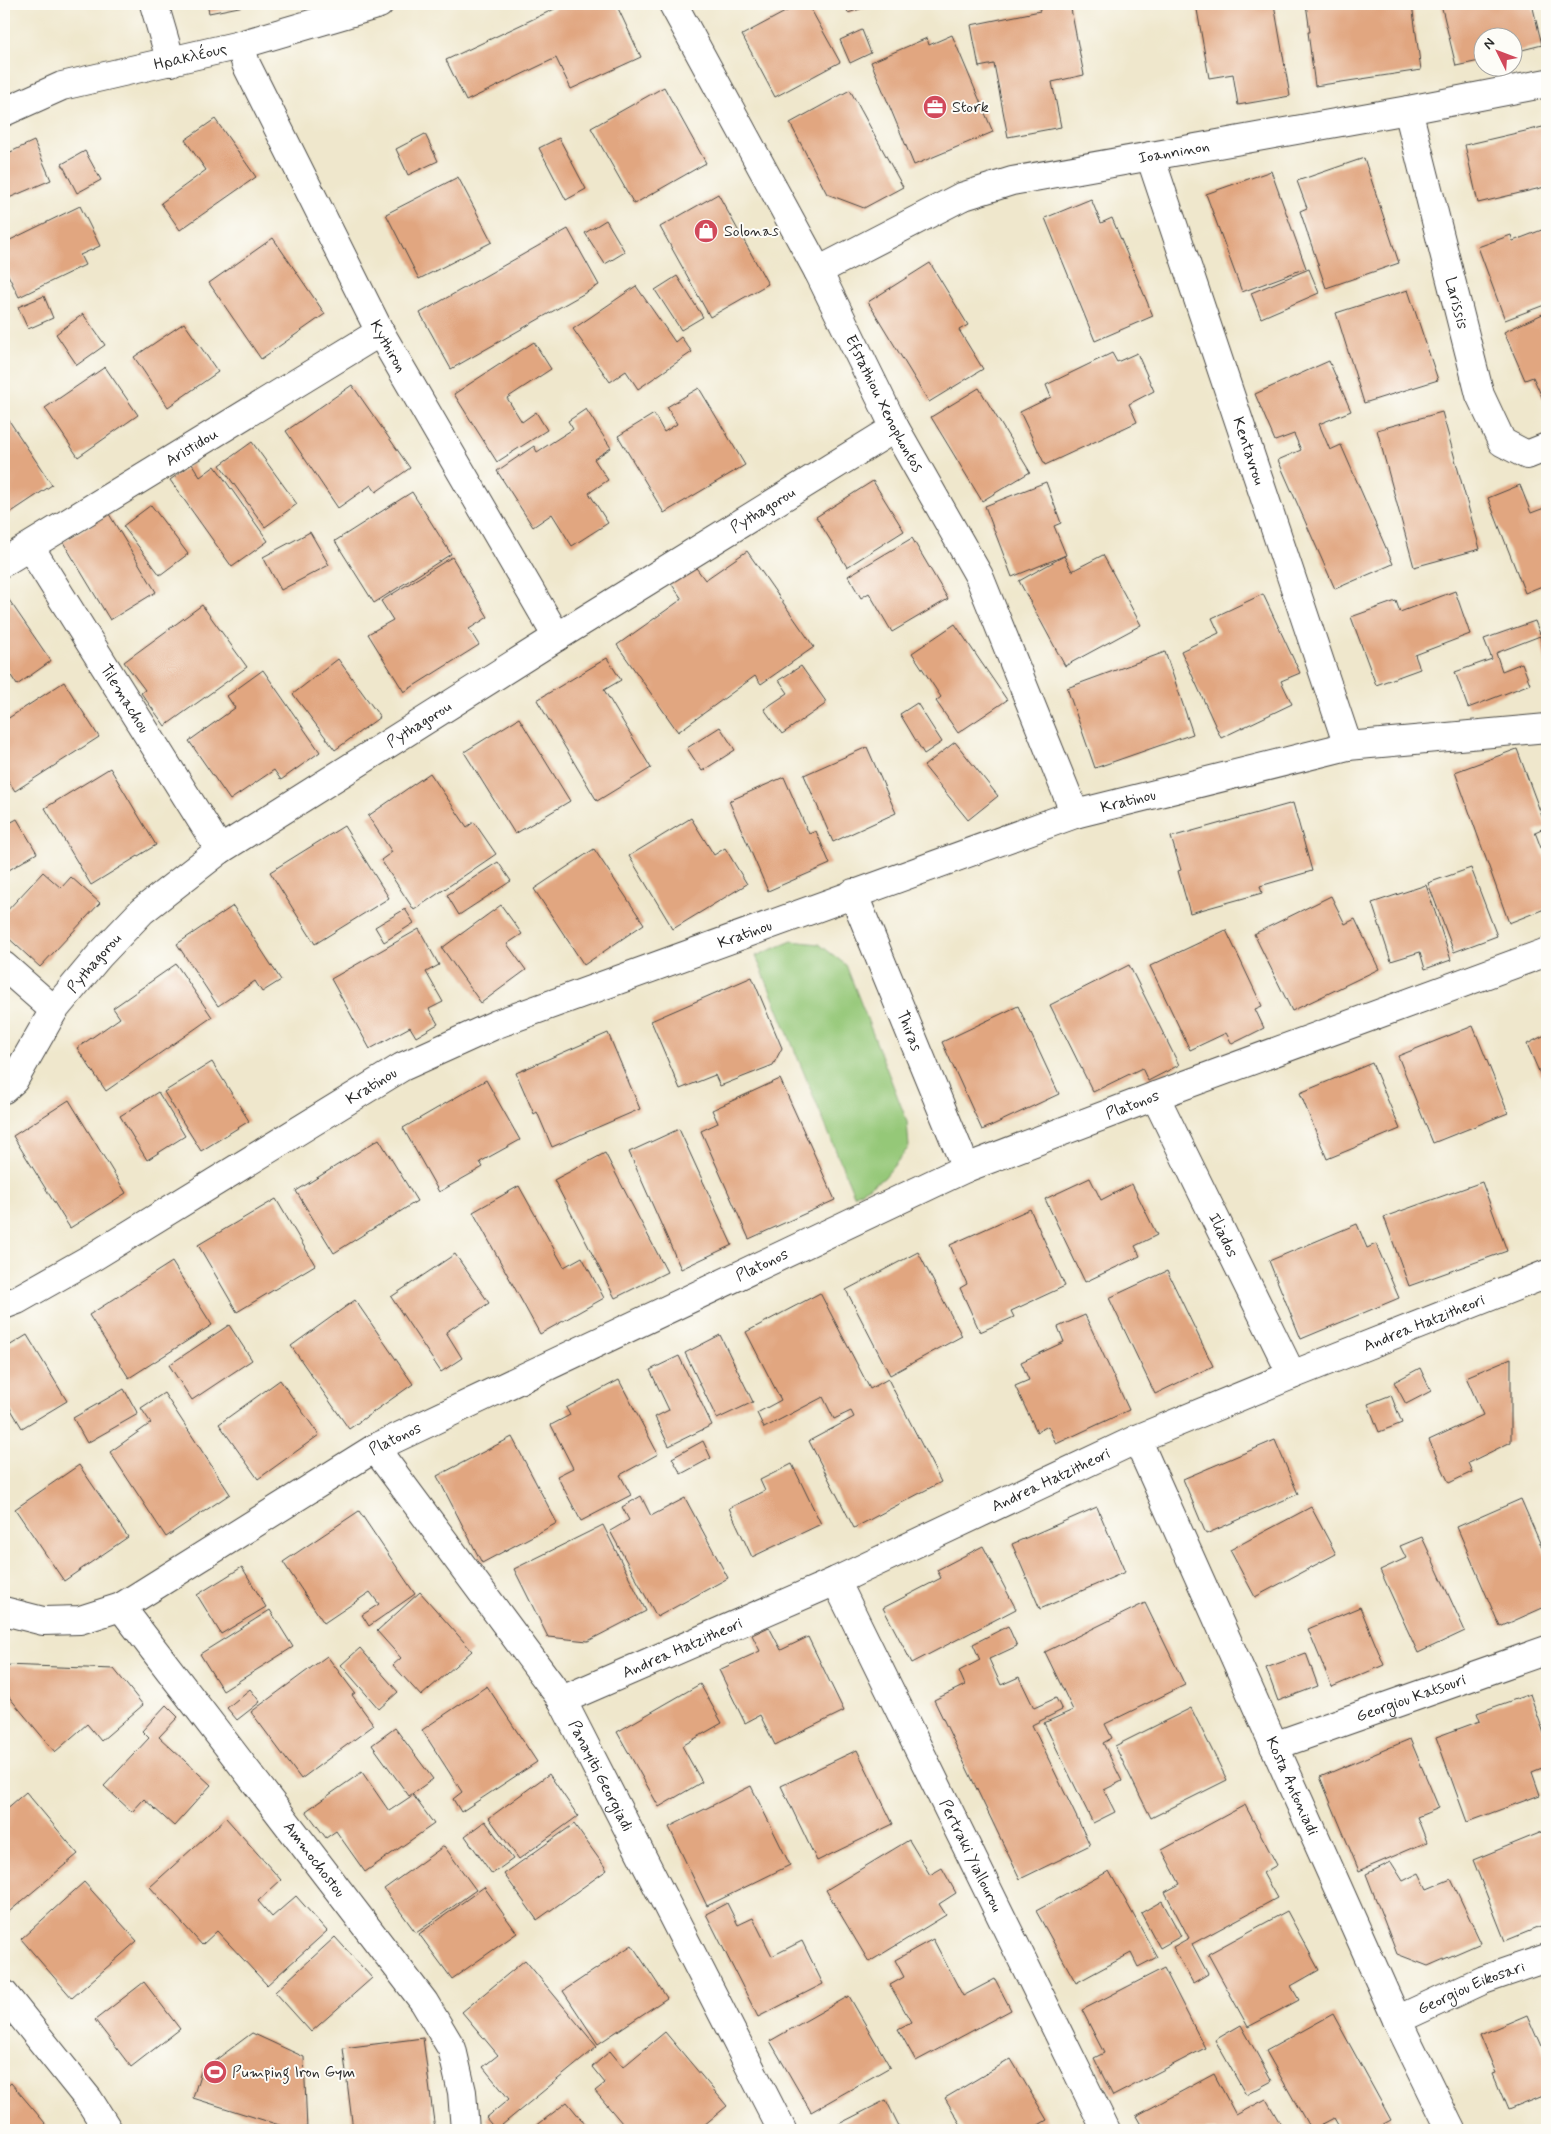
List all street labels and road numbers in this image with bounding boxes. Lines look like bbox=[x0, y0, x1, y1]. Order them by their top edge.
street label: Ηρακλέους bbox=[151, 38, 229, 75]
street label: Ioanninon bbox=[1137, 135, 1211, 169]
street label: Larissis bbox=[1440, 275, 1473, 331]
street label: Kythiron bbox=[365, 316, 412, 376]
street label: Efstathiou Xenophontos bbox=[840, 331, 928, 476]
street label: Kentavrou bbox=[1228, 414, 1270, 488]
street label: Aristidou bbox=[162, 423, 222, 471]
street label: Pythagorou bbox=[726, 482, 799, 538]
street label: Tilemachou bbox=[96, 660, 155, 737]
street label: Pythagorou bbox=[383, 696, 455, 753]
street label: Kratinou bbox=[1098, 784, 1158, 818]
street label: Kratinou bbox=[715, 914, 775, 953]
street label: Pythagorou bbox=[62, 928, 126, 997]
street label: Thiras bbox=[892, 1007, 927, 1054]
street label: Kratinou bbox=[342, 1062, 401, 1110]
street label: Platonos bbox=[1103, 1085, 1162, 1124]
street label: Iliados bbox=[1204, 1209, 1243, 1261]
street label: Platonos bbox=[732, 1243, 792, 1286]
street label: Andrea Hatzitheori bbox=[1360, 1289, 1488, 1356]
street label: Platonos bbox=[364, 1417, 425, 1460]
street label: Andrea Hatzitheori bbox=[988, 1443, 1114, 1517]
street label: Andrea Hatzitheori bbox=[619, 1612, 746, 1683]
street label: Georgiou Katsouri bbox=[1353, 1669, 1469, 1727]
street label: Panayiti Georgiadi bbox=[564, 1717, 638, 1835]
street label: Kosta Antoniadi bbox=[1261, 1733, 1324, 1839]
street label: Pertraki Yiallourou bbox=[934, 1796, 1008, 1915]
street label: Ammochostou bbox=[279, 1817, 350, 1901]
street label: Georgiou Eikosari bbox=[1414, 1956, 1528, 2020]

